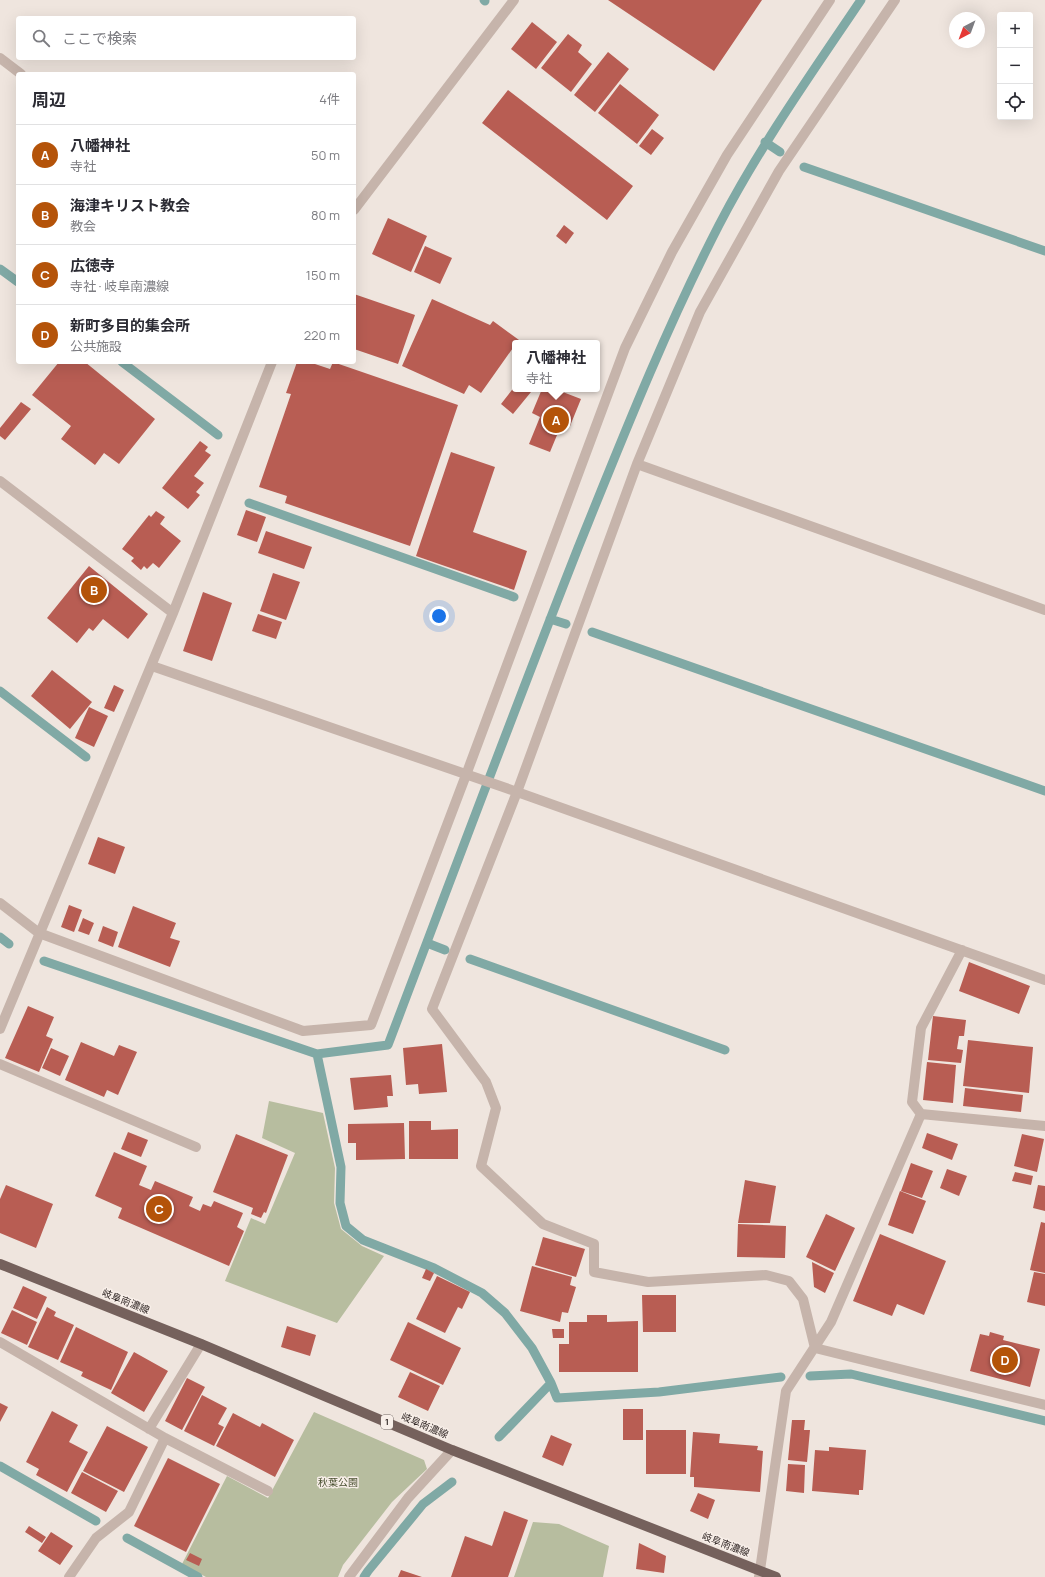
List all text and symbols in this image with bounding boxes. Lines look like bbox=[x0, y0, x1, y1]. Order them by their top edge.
north arrow bbox=[949, 12, 985, 48]
map controls bbox=[997, 12, 1033, 120]
button: + bbox=[997, 12, 1033, 48]
search box bbox=[16, 16, 356, 60]
icon: search bbox=[30, 27, 52, 49]
text: ここで検索 bbox=[62, 28, 137, 49]
button: − bbox=[997, 48, 1033, 84]
button: locate bbox=[997, 84, 1033, 120]
text: 周辺 bbox=[32, 88, 66, 111]
text: 4件 bbox=[319, 90, 340, 108]
text: 八幡神社 bbox=[70, 135, 130, 156]
text: A bbox=[41, 146, 49, 164]
text: 50 m bbox=[311, 146, 340, 164]
text: 寺社 bbox=[70, 157, 96, 175]
text: 海津キリスト教会 bbox=[70, 195, 190, 216]
text: B bbox=[41, 206, 49, 224]
text: 80 m bbox=[311, 206, 340, 224]
text: 教会 bbox=[70, 217, 96, 235]
text: 広徳寺 bbox=[70, 255, 115, 276]
text: C bbox=[40, 266, 50, 284]
text: 150 m bbox=[306, 266, 340, 284]
text: 寺社 · 岐阜南濃線 bbox=[70, 277, 169, 295]
text: 新町多目的集会所 bbox=[70, 315, 190, 336]
text: D bbox=[40, 326, 50, 344]
text: 220 m bbox=[304, 326, 340, 344]
text: 公共施設 bbox=[70, 337, 122, 355]
popup bbox=[512, 340, 600, 392]
text: 八幡神社 bbox=[526, 347, 586, 368]
text: 寺社 bbox=[526, 369, 552, 387]
pin: A bbox=[543, 405, 569, 435]
pin: B bbox=[81, 575, 107, 605]
your location bbox=[429, 606, 449, 626]
pin: C bbox=[146, 1194, 172, 1224]
street label: 岐阜南濃線 bbox=[100, 1285, 152, 1317]
pin: D bbox=[992, 1345, 1018, 1375]
street label: 岐阜南濃線 bbox=[399, 1409, 451, 1441]
road number: 1 bbox=[381, 1415, 393, 1429]
park label: 秋葉公園 bbox=[318, 1475, 358, 1489]
street label: 岐阜南濃線 bbox=[700, 1529, 752, 1559]

